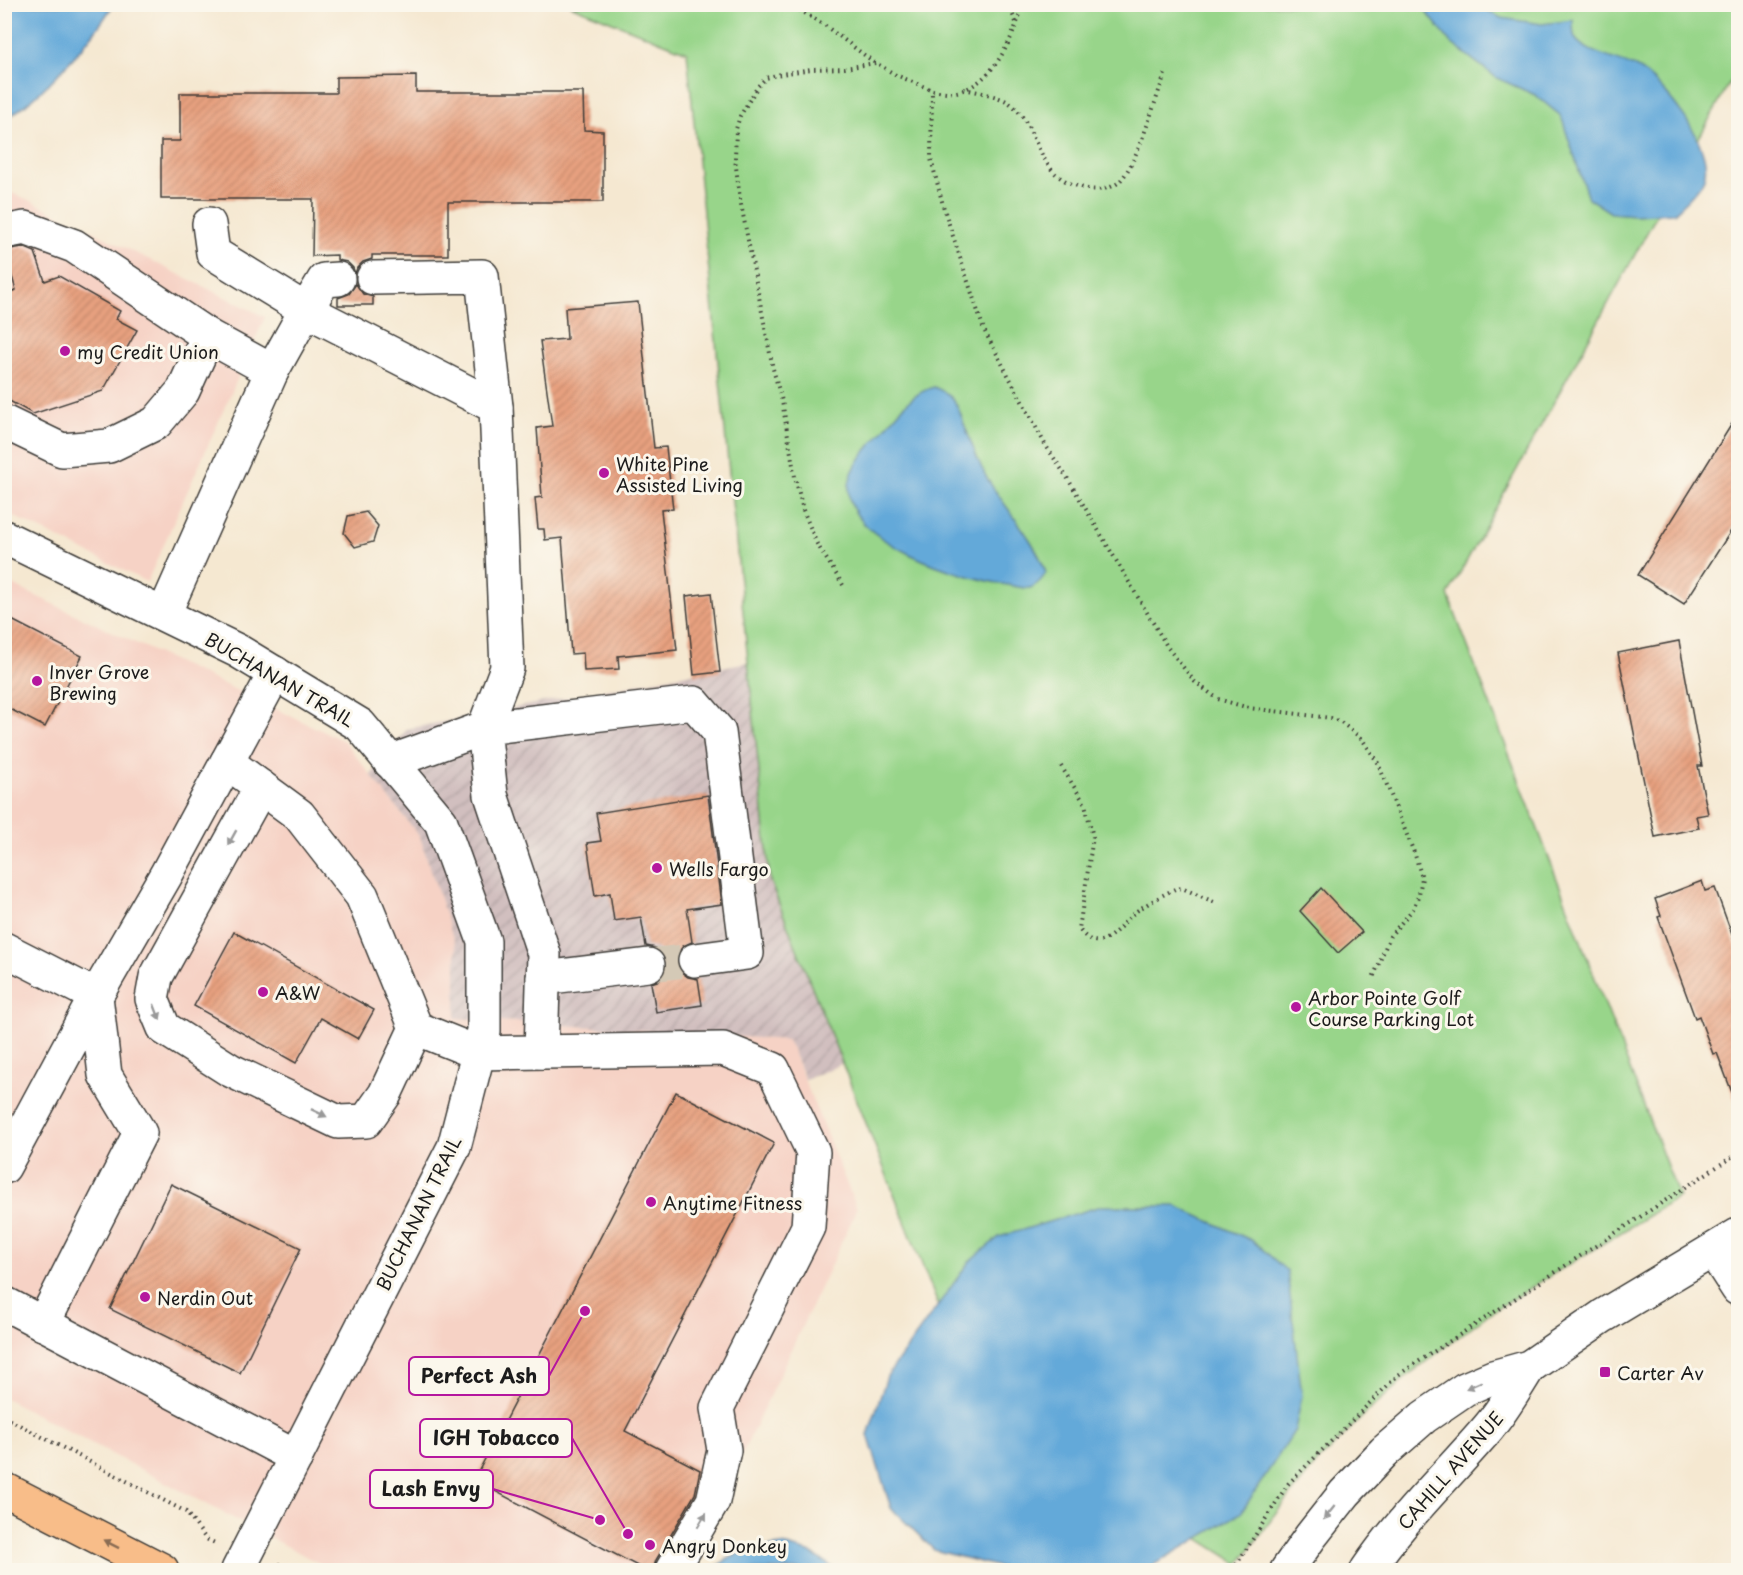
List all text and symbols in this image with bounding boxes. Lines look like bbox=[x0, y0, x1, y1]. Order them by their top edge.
place label: my Credit Union bbox=[77, 338, 219, 365]
marker: my Credit Union bbox=[58, 344, 72, 358]
place label: White Pine Assisted Living bbox=[616, 450, 743, 498]
marker: White Pine Assisted Living bbox=[597, 466, 611, 480]
street label: BUCHANAN TRAIL bbox=[200, 625, 360, 733]
place label: Inver Grove Brewing bbox=[49, 658, 149, 706]
marker: Inver Grove Brewing bbox=[30, 674, 44, 688]
one-way arrow bbox=[227, 830, 237, 847]
place label: Wells Fargo bbox=[669, 855, 769, 882]
marker: Wells Fargo bbox=[650, 861, 664, 875]
place label: A&W bbox=[275, 979, 321, 1006]
place label: Arbor Pointe Golf Course Parking Lot bbox=[1308, 984, 1475, 1032]
marker: A&W bbox=[256, 985, 270, 999]
marker: Arbor Pointe Golf Course Parking Lot bbox=[1289, 1000, 1303, 1014]
one-way arrow bbox=[153, 1003, 163, 1021]
one-way arrow bbox=[311, 1108, 328, 1118]
street label: BUCHANAN TRAIL bbox=[369, 1131, 467, 1295]
place label: Anytime Fitness bbox=[663, 1189, 802, 1216]
marker: Anytime Fitness bbox=[644, 1195, 658, 1209]
place label: Nerdin Out bbox=[157, 1284, 253, 1311]
marker: Nerdin Out bbox=[138, 1290, 152, 1304]
callout: Perfect Ash bbox=[409, 1357, 549, 1395]
place label: Carter Av bbox=[1617, 1359, 1704, 1386]
text: Perfect Ash bbox=[421, 1360, 537, 1390]
marker: Carter Av bbox=[1598, 1365, 1612, 1379]
one-way arrow bbox=[1464, 1380, 1482, 1390]
street label: CAHILL AVENUE bbox=[1391, 1405, 1509, 1535]
callout: IGH Tobacco bbox=[420, 1419, 572, 1457]
text: IGH Tobacco bbox=[433, 1422, 559, 1452]
callout: Lash Envy bbox=[370, 1470, 493, 1508]
text: Lash Envy bbox=[381, 1473, 481, 1503]
one-way arrow bbox=[1323, 1506, 1335, 1521]
one-way arrow bbox=[696, 1512, 707, 1528]
place label: Angry Donkey bbox=[662, 1532, 787, 1559]
marker: Angry Donkey bbox=[643, 1538, 657, 1552]
one-way arrow bbox=[102, 1539, 119, 1548]

